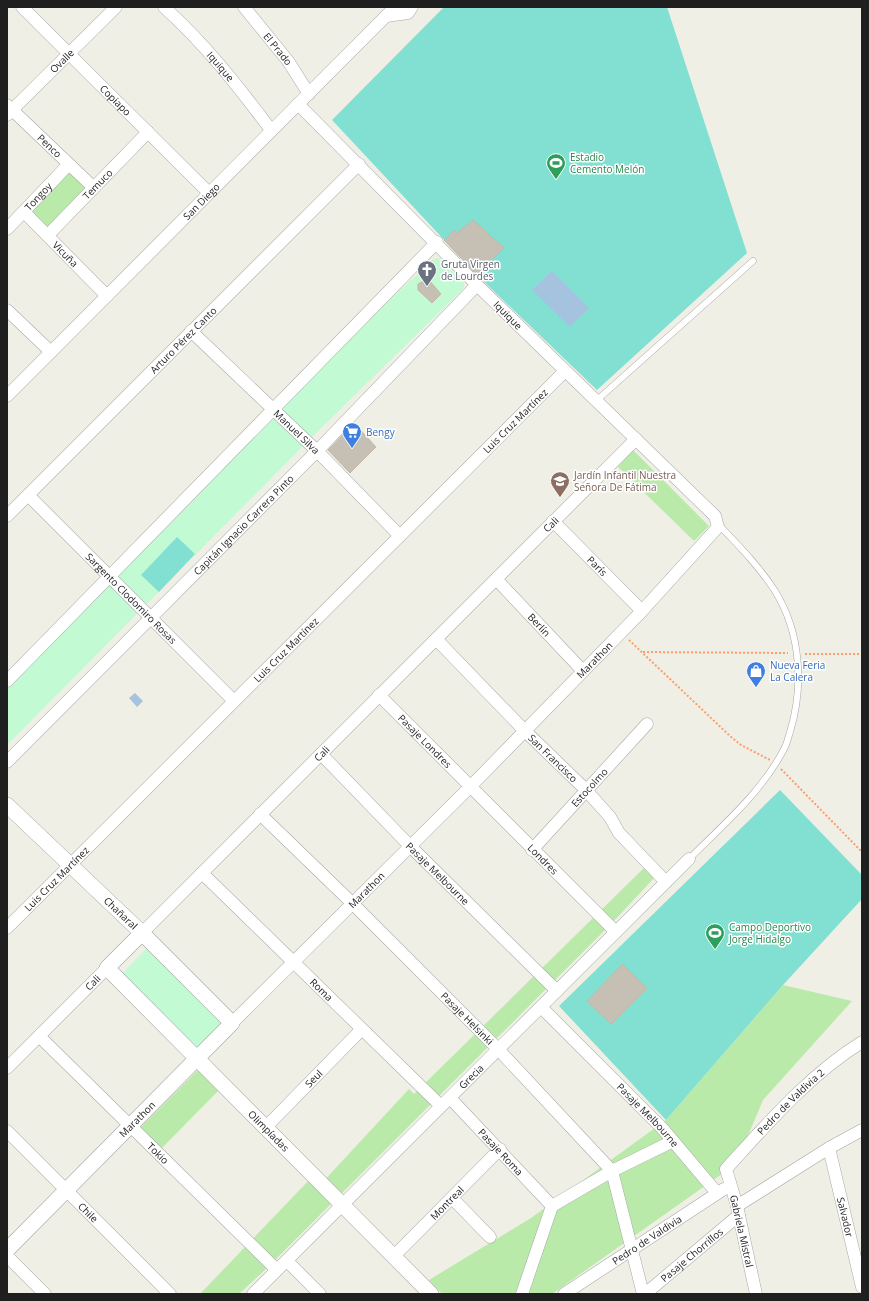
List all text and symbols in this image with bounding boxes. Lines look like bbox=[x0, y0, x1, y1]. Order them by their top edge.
street label: El Prado bbox=[261, 30, 296, 68]
street label: Ovalle bbox=[46, 45, 77, 76]
street label: Iquique bbox=[204, 48, 238, 85]
street label: Copiapo bbox=[97, 81, 134, 119]
street label: Penco bbox=[35, 131, 65, 161]
place label: Estadio Cemento Melón bbox=[570, 150, 644, 176]
sports icon: Estadio Cemento Melón bbox=[545, 152, 567, 180]
street label: Temuco bbox=[79, 166, 115, 202]
street label: Tongoy bbox=[21, 179, 56, 214]
street label: San Diego bbox=[180, 180, 223, 223]
street label: Vicuña bbox=[50, 238, 81, 270]
place label: Gruta Virgen de Lourdes bbox=[441, 257, 500, 283]
church icon: Gruta Virgen de Lourdes bbox=[416, 259, 438, 287]
street label: Iquique bbox=[491, 298, 526, 333]
street label: Arturo Pérez Canto bbox=[147, 303, 220, 376]
street label: Luis Cruz Martínez bbox=[480, 385, 551, 456]
street label: Manuel Silva bbox=[271, 406, 323, 457]
supermarket icon: Bengy bbox=[341, 421, 363, 449]
place label: Bengy bbox=[366, 425, 396, 439]
place label: Jardín Infantil Nuestra Señora De Fátima bbox=[573, 468, 676, 494]
school or university icon: Jardín Infantil Nuestra Señora De Fátima bbox=[549, 470, 571, 498]
street label: Capitán Ignacio Carrera Pinto bbox=[190, 471, 297, 578]
street label: Cali bbox=[540, 513, 562, 535]
street label: Sargento Clodomiro Rosas bbox=[83, 550, 180, 647]
street label: París bbox=[584, 553, 611, 579]
street label: Berlín bbox=[525, 610, 554, 640]
street label: Luis Cruz Martínez bbox=[250, 614, 322, 685]
street label: Marathon bbox=[573, 638, 615, 681]
place label: Nueva Feria La Calera bbox=[770, 658, 825, 684]
shop icon: Nueva Feria La Calera bbox=[745, 660, 767, 688]
street label: Pasaje Londres bbox=[395, 711, 455, 771]
street label: San Francisco bbox=[525, 731, 581, 785]
street label: Cali bbox=[311, 742, 333, 764]
street label: Estocolmo bbox=[568, 765, 611, 810]
street label: Pasaje Melbourne bbox=[403, 839, 473, 908]
street label: Londres bbox=[525, 841, 562, 878]
street label: Luis Cruz Martínez bbox=[21, 843, 92, 914]
street label: Marathon bbox=[345, 869, 387, 911]
street label: Chañaral bbox=[101, 894, 141, 933]
place label: Campo Deportivo Jorge Hidalgo bbox=[728, 920, 811, 946]
sports icon: Campo Deportivo Jorge Hidalgo bbox=[704, 922, 726, 950]
street label: Cali bbox=[82, 972, 103, 993]
street label: Roma bbox=[307, 975, 336, 1004]
street label: Pasaje Helsinki bbox=[438, 989, 497, 1048]
street label: Grecia bbox=[456, 1061, 487, 1092]
street label: Pedro de Valdivia 2 bbox=[754, 1065, 827, 1138]
street label: Seul bbox=[302, 1066, 326, 1090]
street label: Pasaje Melbourne bbox=[614, 1080, 682, 1150]
street label: Marathon bbox=[116, 1098, 158, 1140]
street label: Olimpíadas bbox=[245, 1107, 293, 1155]
street label: Pasaje Roma bbox=[475, 1125, 526, 1178]
street label: Tokio bbox=[144, 1139, 172, 1167]
street label: Montreal bbox=[427, 1183, 467, 1223]
street label: Gabriela Mistral bbox=[727, 1193, 757, 1269]
street label: Salvador bbox=[834, 1196, 857, 1238]
street label: Chile bbox=[75, 1199, 102, 1226]
street label: Pedro de Valdivia bbox=[609, 1212, 684, 1268]
street label: Pasaje Chorrillos bbox=[657, 1224, 726, 1285]

